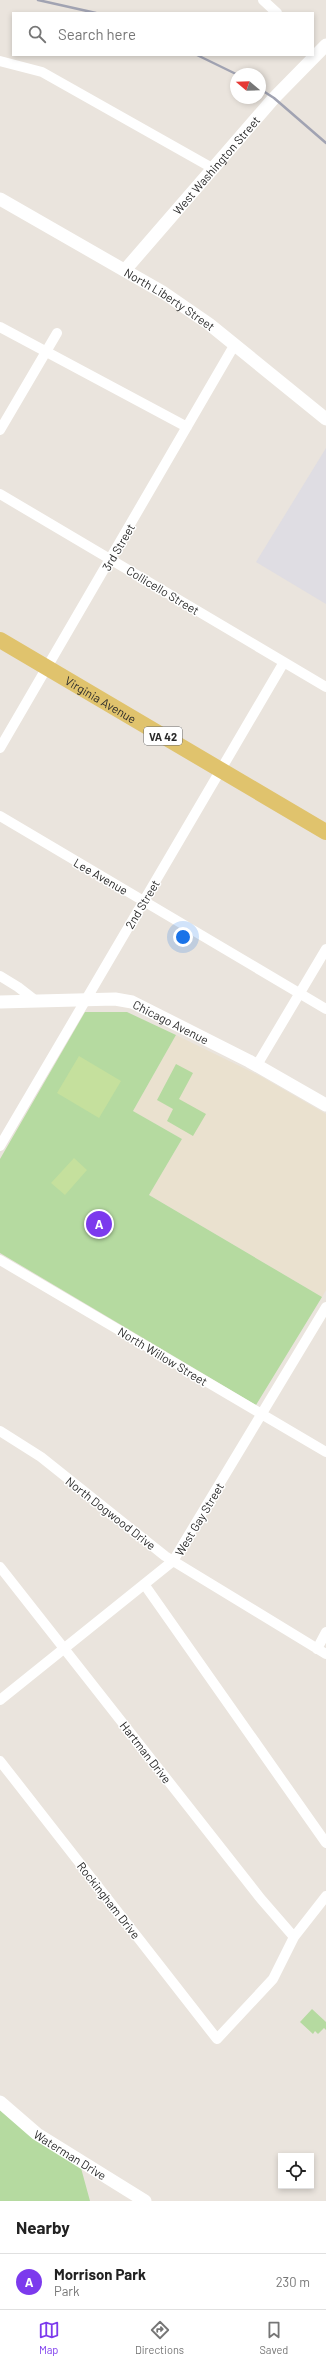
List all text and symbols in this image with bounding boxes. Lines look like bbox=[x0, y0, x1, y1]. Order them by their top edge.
search box bbox=[12, 12, 314, 56]
icon: search bbox=[26, 23, 48, 45]
text: Search here bbox=[58, 25, 136, 43]
north arrow bbox=[230, 68, 266, 104]
street label: West Washington Street bbox=[170, 113, 262, 217]
street label: North Liberty Street bbox=[122, 265, 218, 333]
street label: 3rd Street bbox=[99, 521, 137, 573]
street label: Collicello Street bbox=[124, 563, 202, 617]
street label: Virginia Avenue bbox=[63, 673, 139, 726]
road number: VA 42 bbox=[144, 727, 182, 745]
street label: Lee Avenue bbox=[71, 855, 131, 897]
street label: 2nd Street bbox=[122, 877, 162, 931]
your location bbox=[173, 927, 193, 947]
street label: Chicago Avenue bbox=[131, 997, 211, 1047]
pin: A bbox=[86, 1209, 112, 1239]
street label: North Willow Street bbox=[116, 1324, 210, 1388]
street label: North Dogwood Drive bbox=[63, 1474, 159, 1552]
street label: West Gay Street bbox=[172, 1480, 226, 1558]
street label: Hartman Drive bbox=[118, 1718, 174, 1786]
street label: Rockingham Drive bbox=[75, 1859, 143, 1941]
street label: Waterman Drive bbox=[31, 2127, 109, 2182]
map controls bbox=[278, 2153, 314, 2189]
button: locate bbox=[278, 2153, 314, 2189]
text: Nearby bbox=[16, 2217, 70, 2237]
text: Morrison Park bbox=[54, 2265, 146, 2283]
text: A bbox=[25, 2274, 33, 2290]
text: 230 m bbox=[276, 2274, 310, 2290]
text: Park bbox=[54, 2283, 80, 2299]
tab: Map bbox=[38, 2319, 60, 2356]
tab: Directions bbox=[135, 2319, 184, 2356]
tab: Saved bbox=[259, 2319, 288, 2356]

